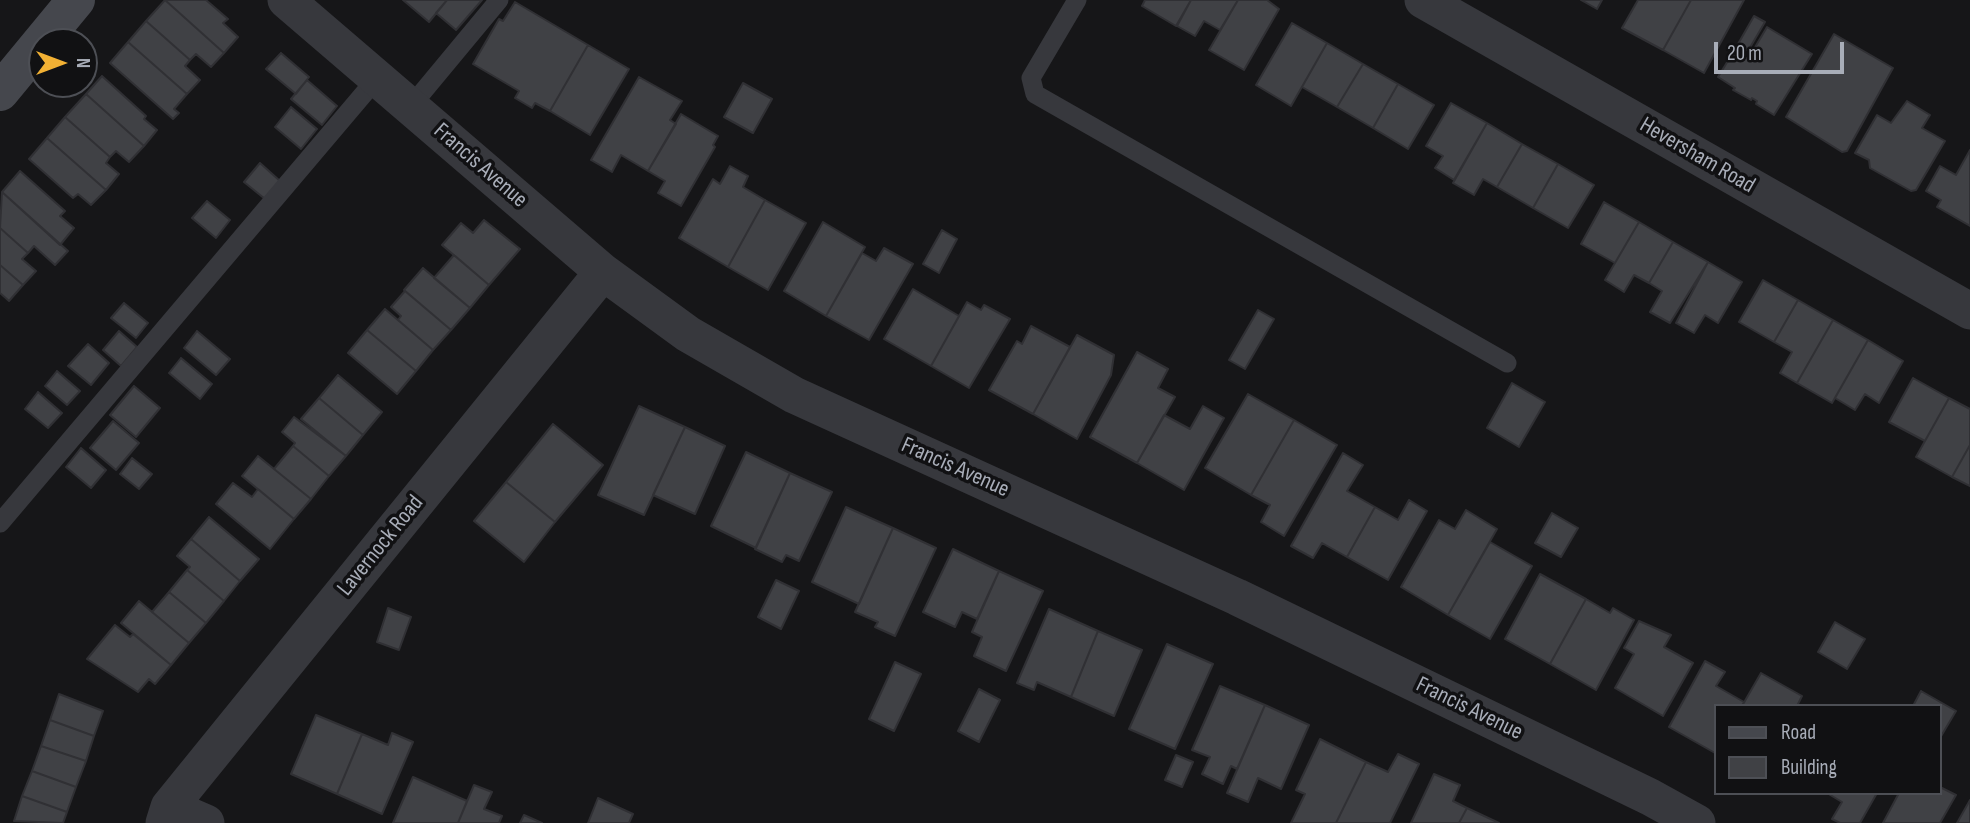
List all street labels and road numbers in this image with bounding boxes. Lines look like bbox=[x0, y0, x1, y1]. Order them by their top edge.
street label: Heversham Road bbox=[1634, 112, 1760, 200]
street label: Francis Avenue bbox=[427, 118, 533, 214]
street label: Francis Avenue bbox=[897, 432, 1013, 504]
street label: Lavernock Road bbox=[332, 490, 430, 602]
street label: Francis Avenue bbox=[1411, 671, 1527, 747]

